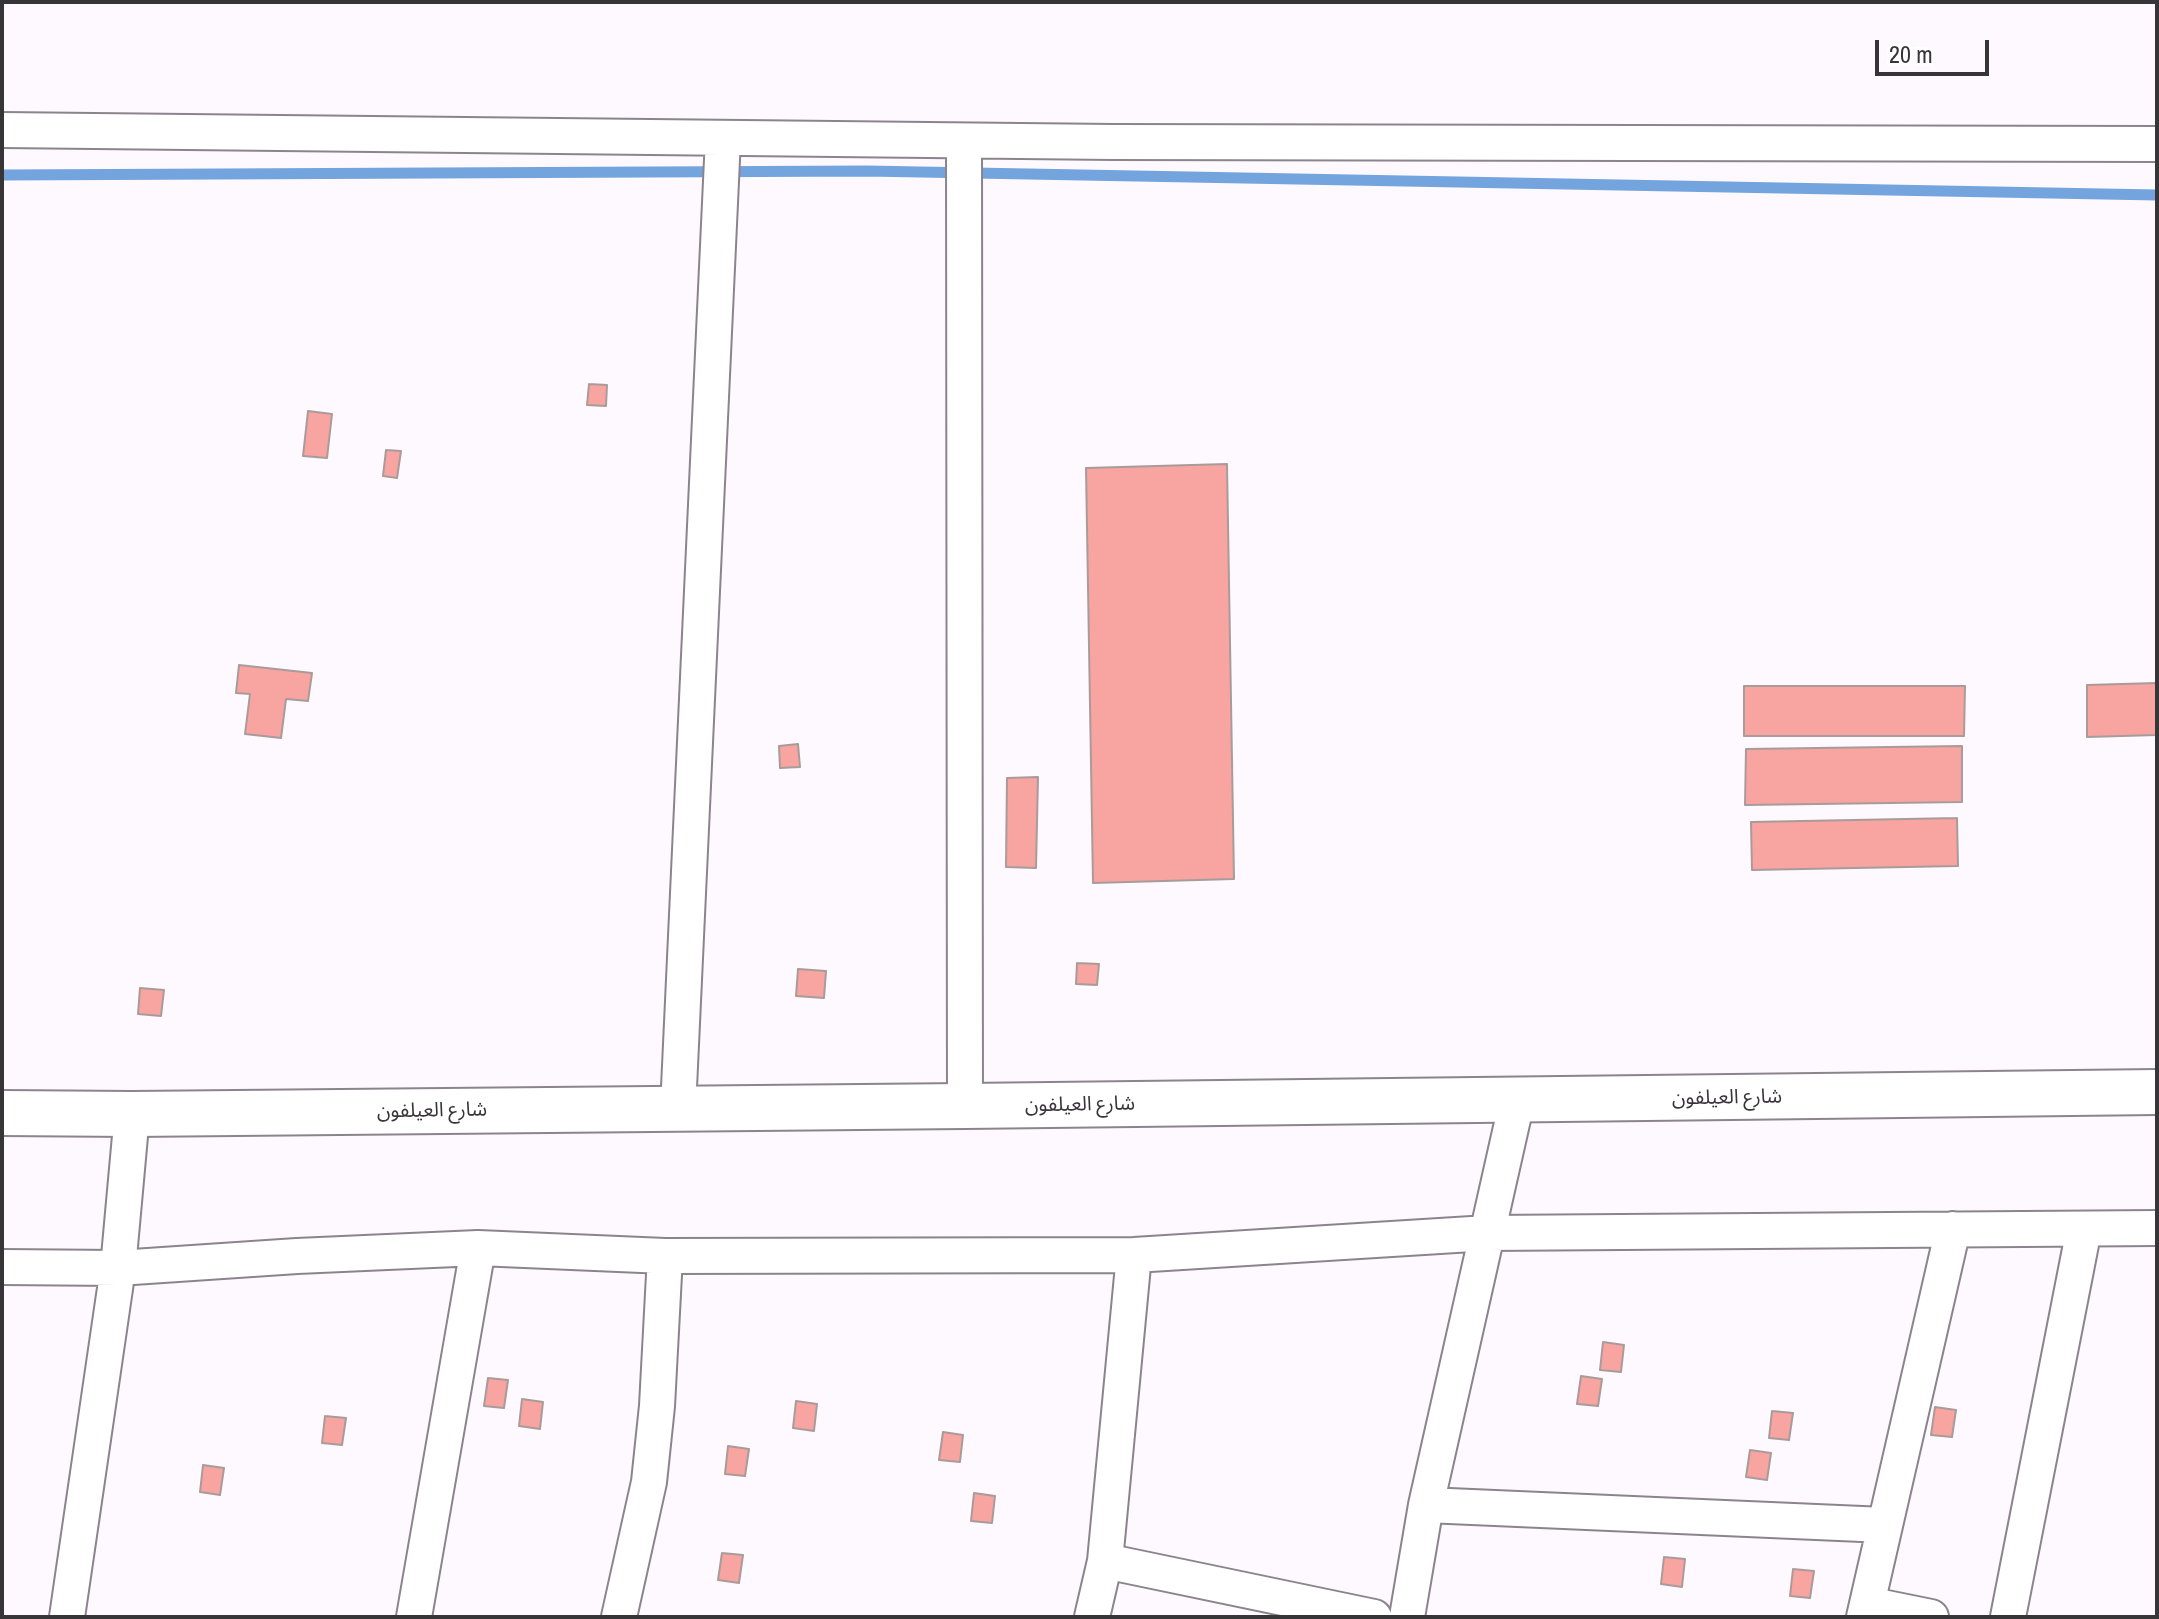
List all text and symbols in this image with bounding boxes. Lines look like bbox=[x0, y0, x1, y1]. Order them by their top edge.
scale bar bbox=[1879, 24, 1993, 74]
text: 20 m bbox=[1889, 38, 1933, 70]
street label: شارع العيلفون bbox=[1672, 1085, 1782, 1111]
street label: شارع العيلفون bbox=[1025, 1092, 1135, 1118]
street label: شارع العيلفون bbox=[377, 1098, 487, 1124]

